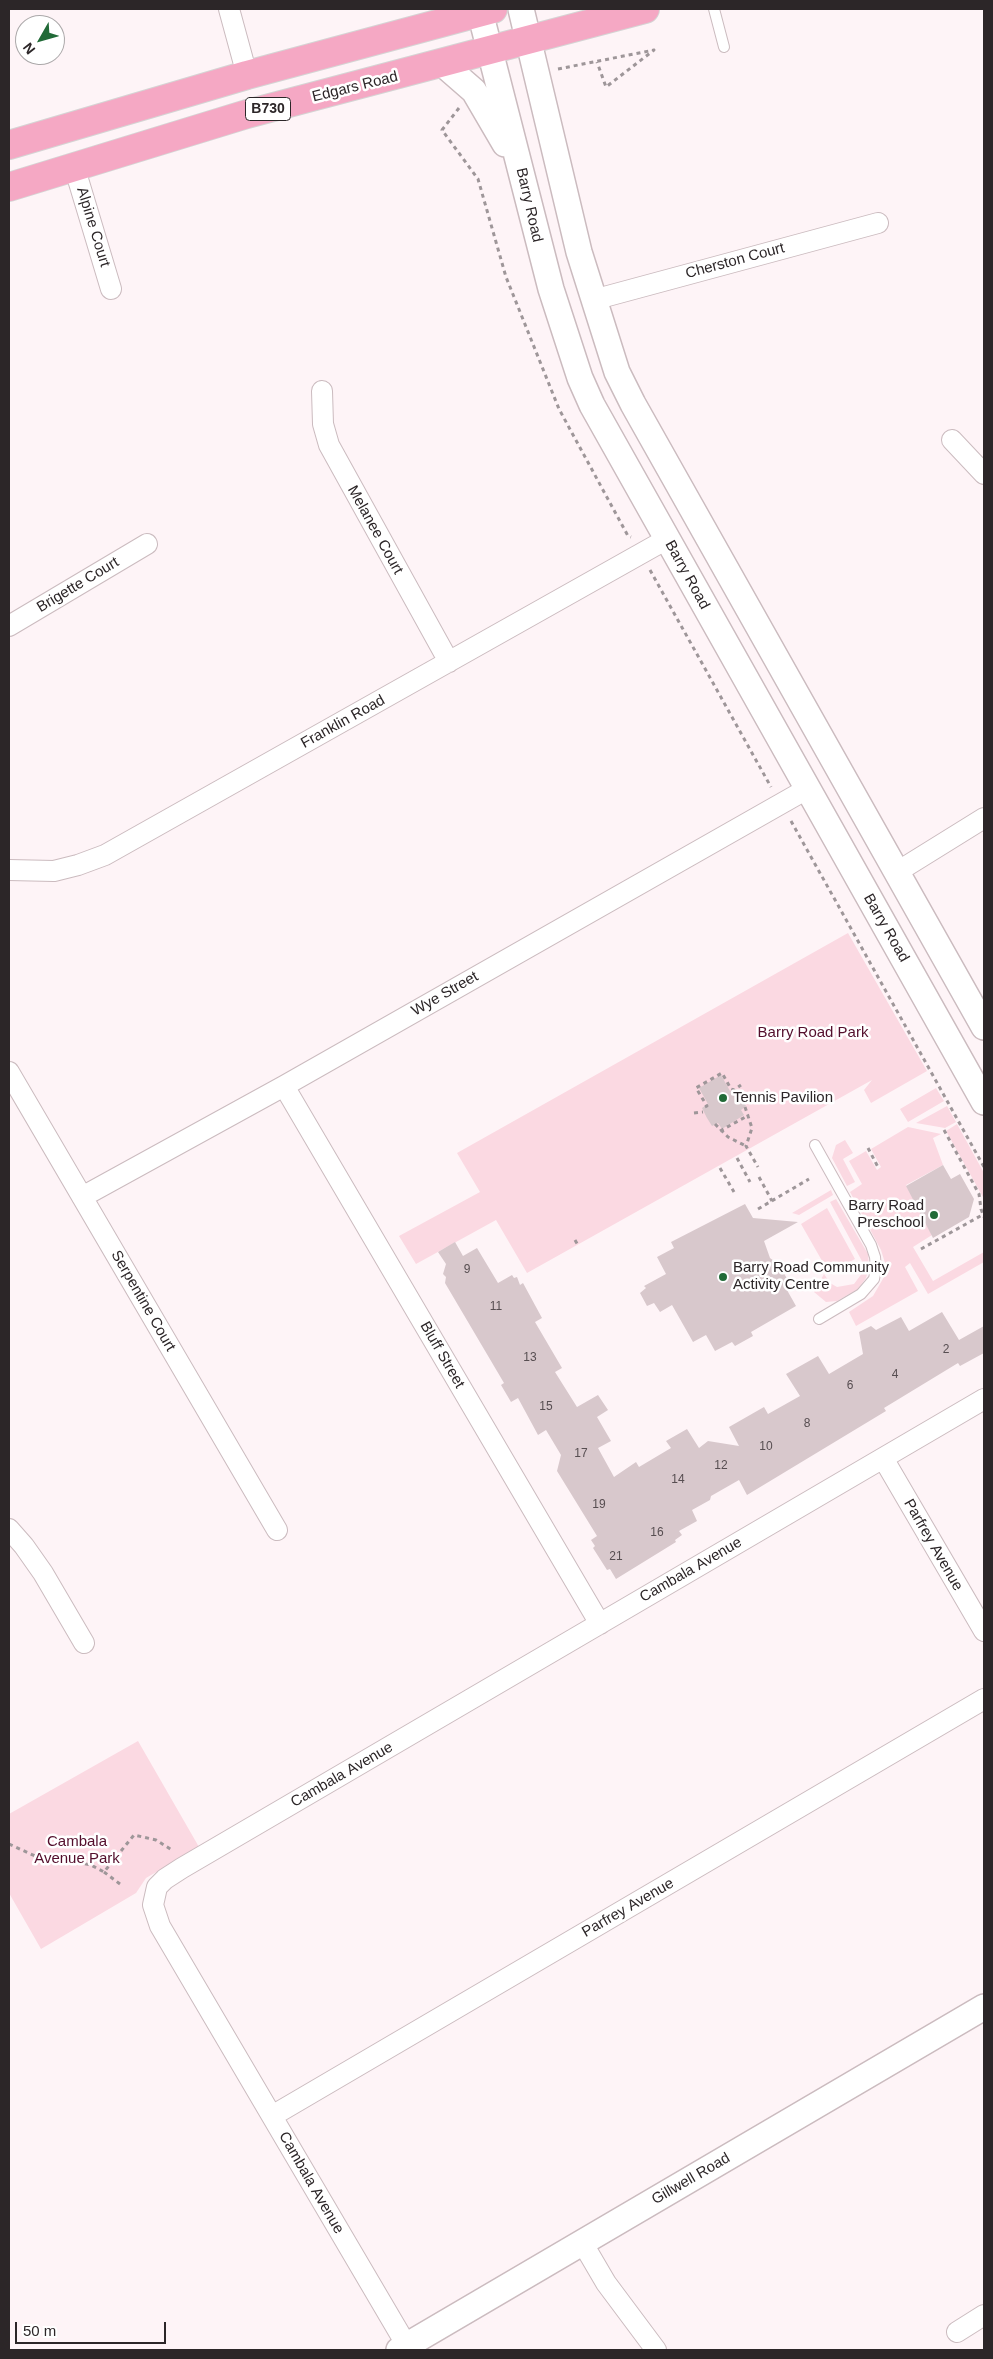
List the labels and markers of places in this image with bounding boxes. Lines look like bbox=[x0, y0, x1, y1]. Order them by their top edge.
place label: Tennis Pavilion bbox=[733, 1089, 833, 1107]
marker: Tennis Pavilion bbox=[717, 1092, 729, 1104]
place label: Barry Road Preschool bbox=[848, 1197, 924, 1232]
marker: Barry Road Preschool bbox=[928, 1209, 940, 1221]
place label: Barry Road Community Activity Centre bbox=[733, 1259, 889, 1294]
marker: Barry Road Community Activity Centre bbox=[717, 1271, 729, 1283]

